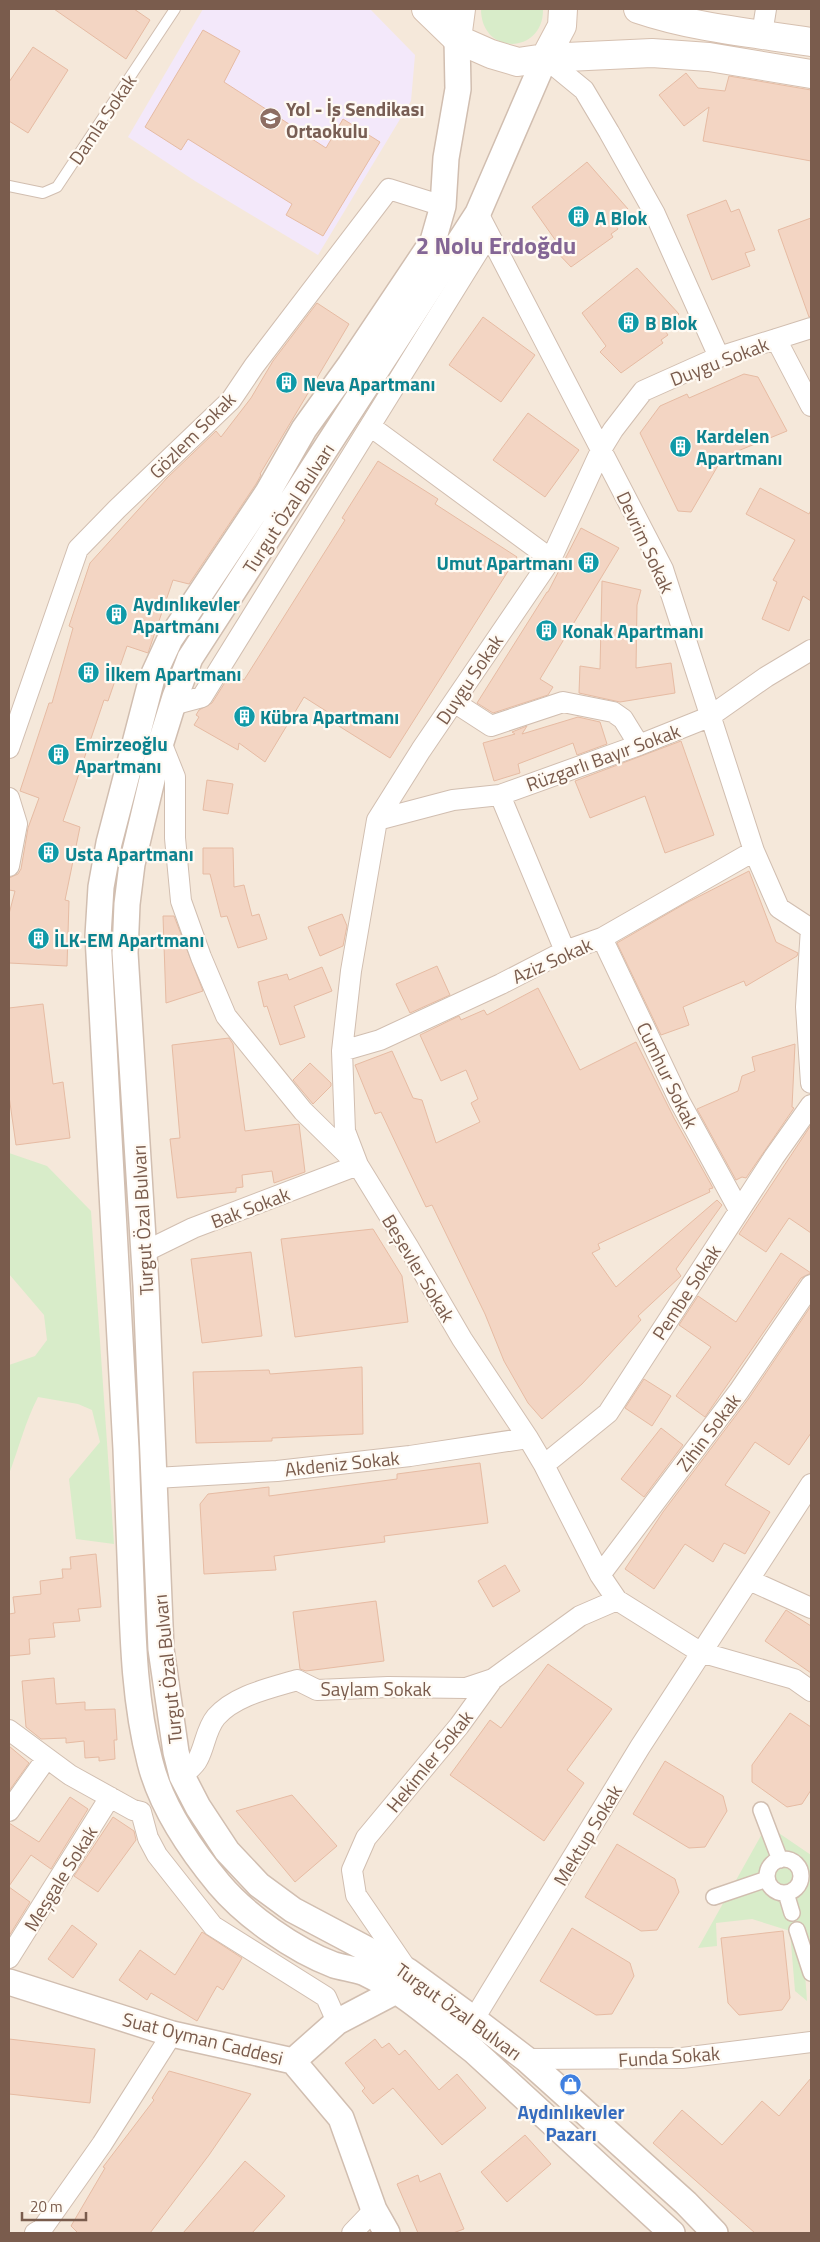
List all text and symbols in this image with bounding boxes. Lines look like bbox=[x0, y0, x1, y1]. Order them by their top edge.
street label: Damla Sokak bbox=[61, 68, 143, 170]
place label: Yol - İş Sendikası Ortaokulu bbox=[286, 94, 424, 145]
school or university icon: Yol - İş Sendikası Ortaokulu bbox=[258, 107, 282, 131]
place label: A Blok bbox=[595, 203, 647, 232]
building icon: A Blok bbox=[567, 205, 591, 229]
district label: 2 Nolu Erdoğdu bbox=[416, 227, 576, 263]
place label: B Blok bbox=[645, 308, 698, 337]
building icon: B Blok bbox=[617, 310, 641, 334]
street label: Duygu Sokak bbox=[666, 329, 772, 393]
place label: Neva Apartmanı bbox=[303, 369, 435, 398]
building icon: Neva Apartmanı bbox=[275, 371, 299, 395]
street label: Gözlem Sokak bbox=[142, 385, 242, 485]
place label: Kardelen Apartmanı bbox=[696, 421, 783, 472]
building icon: Kardelen Apartmanı bbox=[668, 434, 692, 458]
street label: Turgut Özal Bulvarı bbox=[235, 437, 341, 579]
street label: Devrim Sokak bbox=[610, 486, 682, 598]
place label: Umut Apartmanı bbox=[437, 548, 573, 577]
building icon: Umut Apartmanı bbox=[577, 550, 601, 574]
place label: Aydınlıkevler Apartmanı bbox=[133, 589, 240, 640]
building icon: Aydınlıkevler Apartmanı bbox=[105, 602, 129, 626]
place label: Konak Apartmanı bbox=[562, 616, 704, 645]
building icon: Konak Apartmanı bbox=[534, 618, 558, 642]
street label: Duygu Sokak bbox=[428, 628, 510, 730]
place label: İlkem Apartmanı bbox=[105, 659, 242, 688]
building icon: İlkem Apartmanı bbox=[77, 661, 101, 685]
place label: Kübra Apartmanı bbox=[260, 702, 399, 731]
building icon: Kübra Apartmanı bbox=[232, 704, 256, 728]
street label: Rüzgarlı Bayır Sokak bbox=[522, 716, 684, 798]
place label: Emirzeoğlu Apartmanı bbox=[75, 729, 168, 780]
building icon: Emirzeoğlu Apartmanı bbox=[47, 742, 71, 766]
place label: Usta Apartmanı bbox=[65, 839, 194, 868]
building icon: Usta Apartmanı bbox=[37, 841, 61, 865]
place label: İLK-EM Apartmanı bbox=[54, 925, 204, 954]
building icon: İLK-EM Apartmanı bbox=[26, 927, 50, 951]
street label: Aziz Sokak bbox=[507, 929, 597, 991]
street label: Cumhur Sokak bbox=[630, 1017, 706, 1133]
street label: Turgut Özal Bulvarı bbox=[124, 1144, 160, 1296]
street label: Bak Sokak bbox=[206, 1179, 294, 1235]
street label: Beşevler Sokak bbox=[375, 1208, 463, 1328]
street label: Pembe Sokak bbox=[644, 1239, 728, 1345]
street label: Zihin Sokak bbox=[669, 1387, 747, 1477]
street label: Akdeniz Sokak bbox=[283, 1443, 401, 1483]
street label: Turgut Özal Bulvarı bbox=[145, 1593, 189, 1745]
street label: Saylam Sokak bbox=[321, 1674, 431, 1703]
street label: Hekimler Sokak bbox=[379, 1704, 479, 1818]
street label: Mektup Sokak bbox=[545, 1779, 629, 1891]
street label: Meşgale Sokak bbox=[16, 1820, 104, 1936]
street label: Turgut Özal Bulvarı bbox=[390, 1955, 528, 2067]
street label: Suat Oyman Caddesi bbox=[120, 2004, 286, 2072]
street label: Funda Sokak bbox=[617, 2038, 721, 2074]
shop icon: Aydınlıkevler Pazarı bbox=[559, 2073, 583, 2097]
place label: Aydınlıkevler Pazarı bbox=[518, 2097, 624, 2148]
scale bar bbox=[22, 2190, 86, 2222]
text: 20 m bbox=[30, 2195, 63, 2218]

